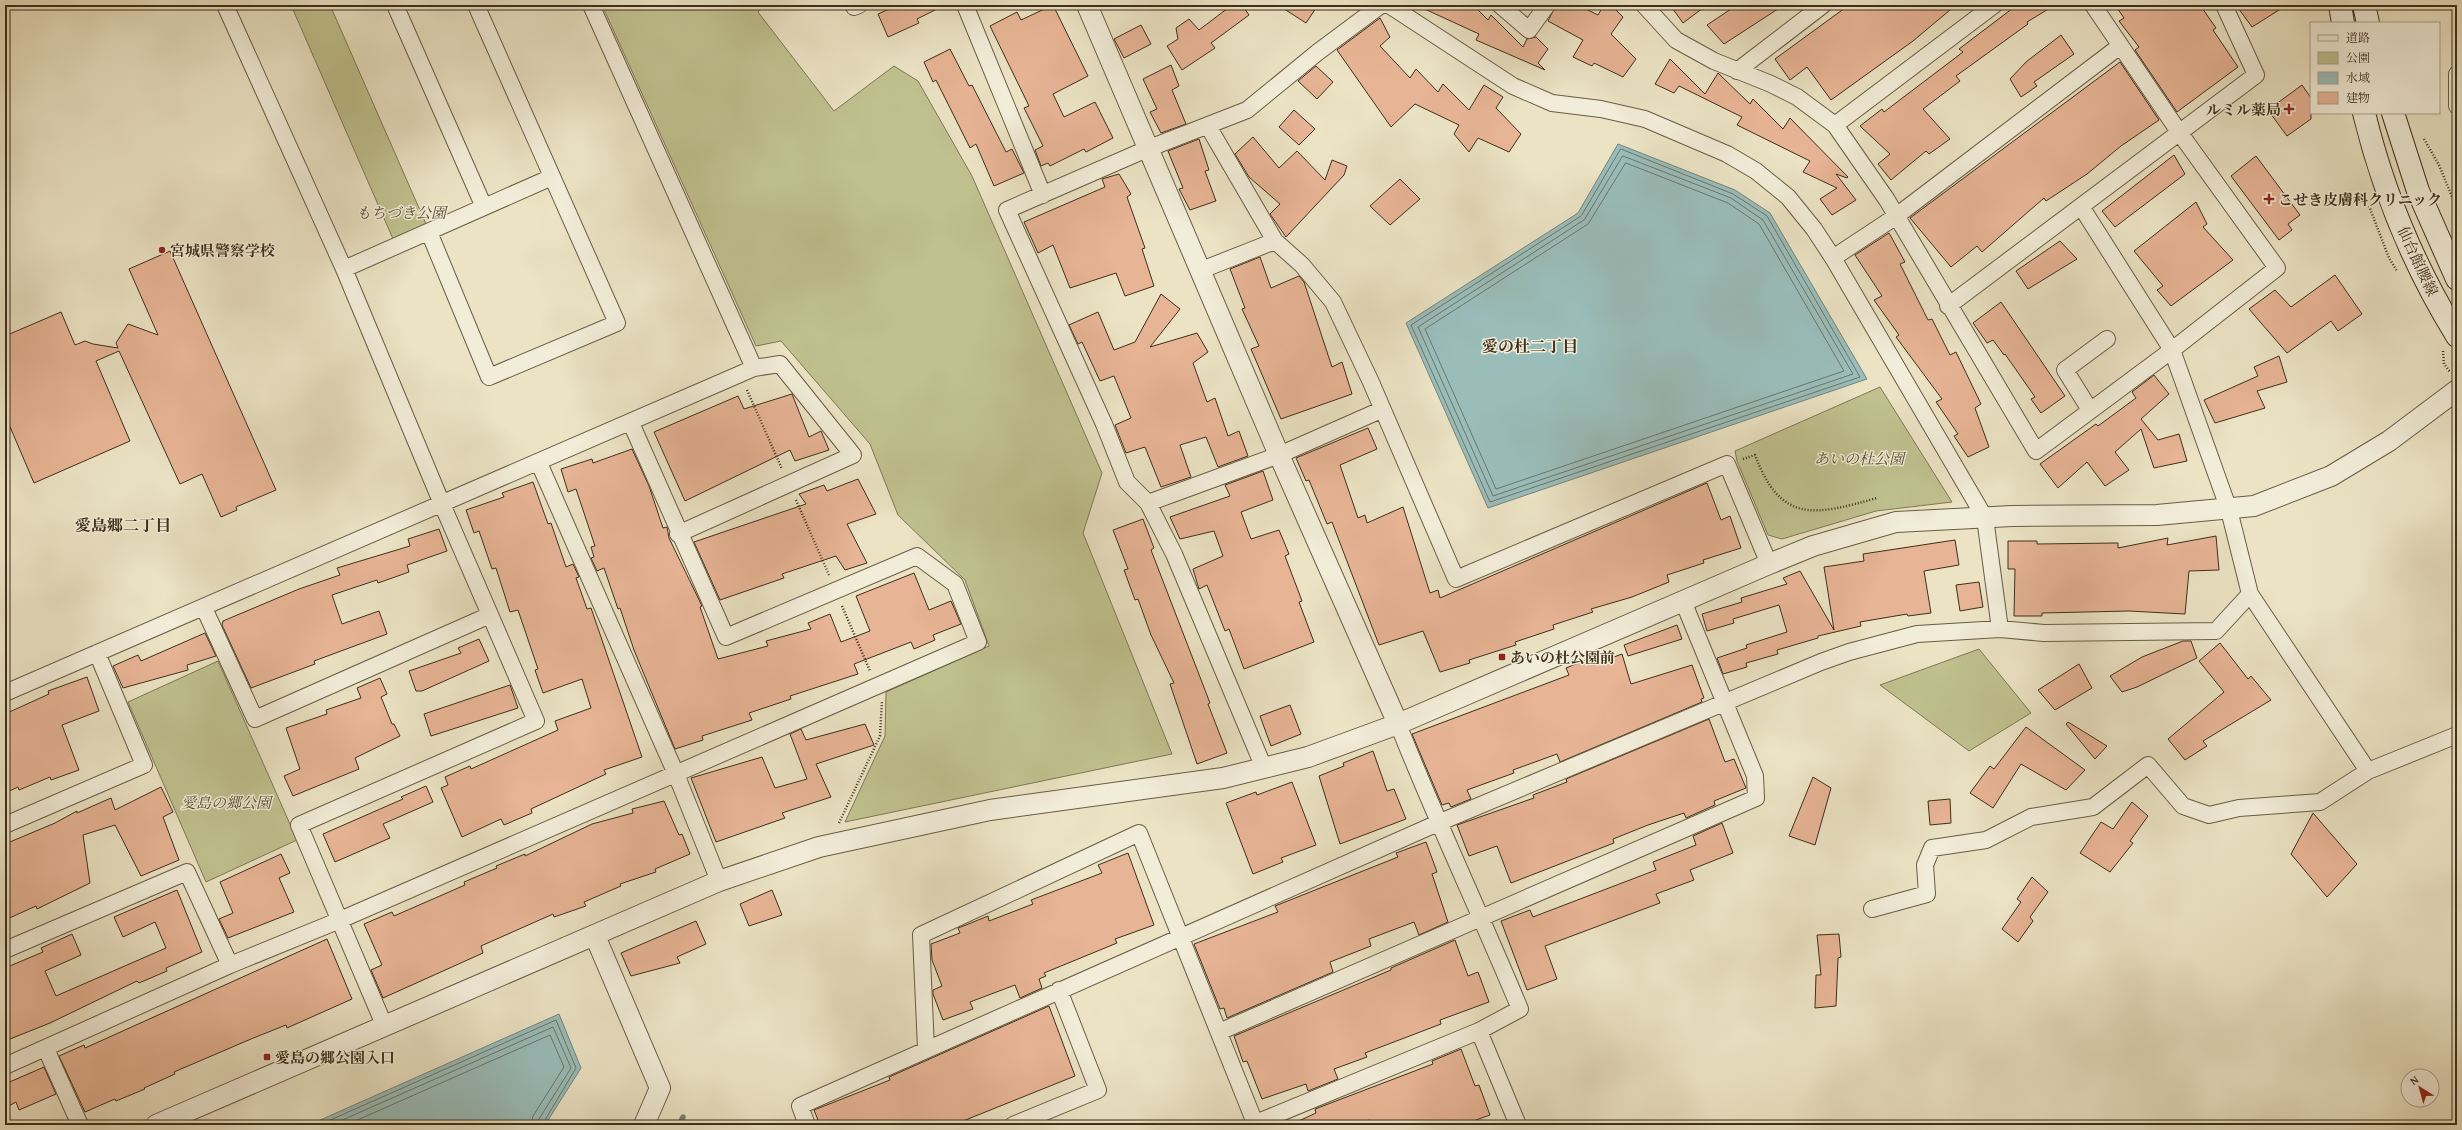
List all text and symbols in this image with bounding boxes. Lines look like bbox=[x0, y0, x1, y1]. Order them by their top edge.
legend bbox=[2310, 22, 2440, 114]
text: 道路 bbox=[2346, 29, 2370, 46]
text: 公園 bbox=[2346, 49, 2370, 66]
text: 水域 bbox=[2346, 69, 2370, 86]
text: 建物 bbox=[2346, 89, 2370, 106]
place label: ルミル薬局 bbox=[2206, 99, 2281, 120]
marker: ルミル薬局 bbox=[2284, 104, 2294, 114]
place label: こせき皮膚科クリニック bbox=[2278, 189, 2442, 210]
marker: こせき皮膚科クリニック bbox=[2263, 193, 2275, 205]
park label: もちづき公園 bbox=[356, 202, 449, 223]
street label: 仙台館腰線 bbox=[2393, 223, 2443, 299]
place label: 宮城県警察学校 bbox=[170, 240, 275, 261]
marker: 宮城県警察学校 bbox=[157, 245, 167, 255]
district label: 愛の杜二丁目 bbox=[1482, 334, 1578, 358]
park label: あいの杜公園 bbox=[1814, 448, 1907, 469]
district label: 愛島郷二丁目 bbox=[75, 513, 171, 537]
place label: あいの杜公園前 bbox=[1510, 647, 1615, 668]
marker: あいの杜公園前 bbox=[1497, 652, 1507, 662]
park label: 愛島の郷公園 bbox=[181, 792, 274, 813]
place label: 愛島の郷公園入口 bbox=[275, 1047, 395, 1068]
marker: 愛島の郷公園入口 bbox=[262, 1052, 272, 1062]
north arrow bbox=[2400, 1068, 2440, 1108]
text: N bbox=[2406, 1071, 2422, 1089]

